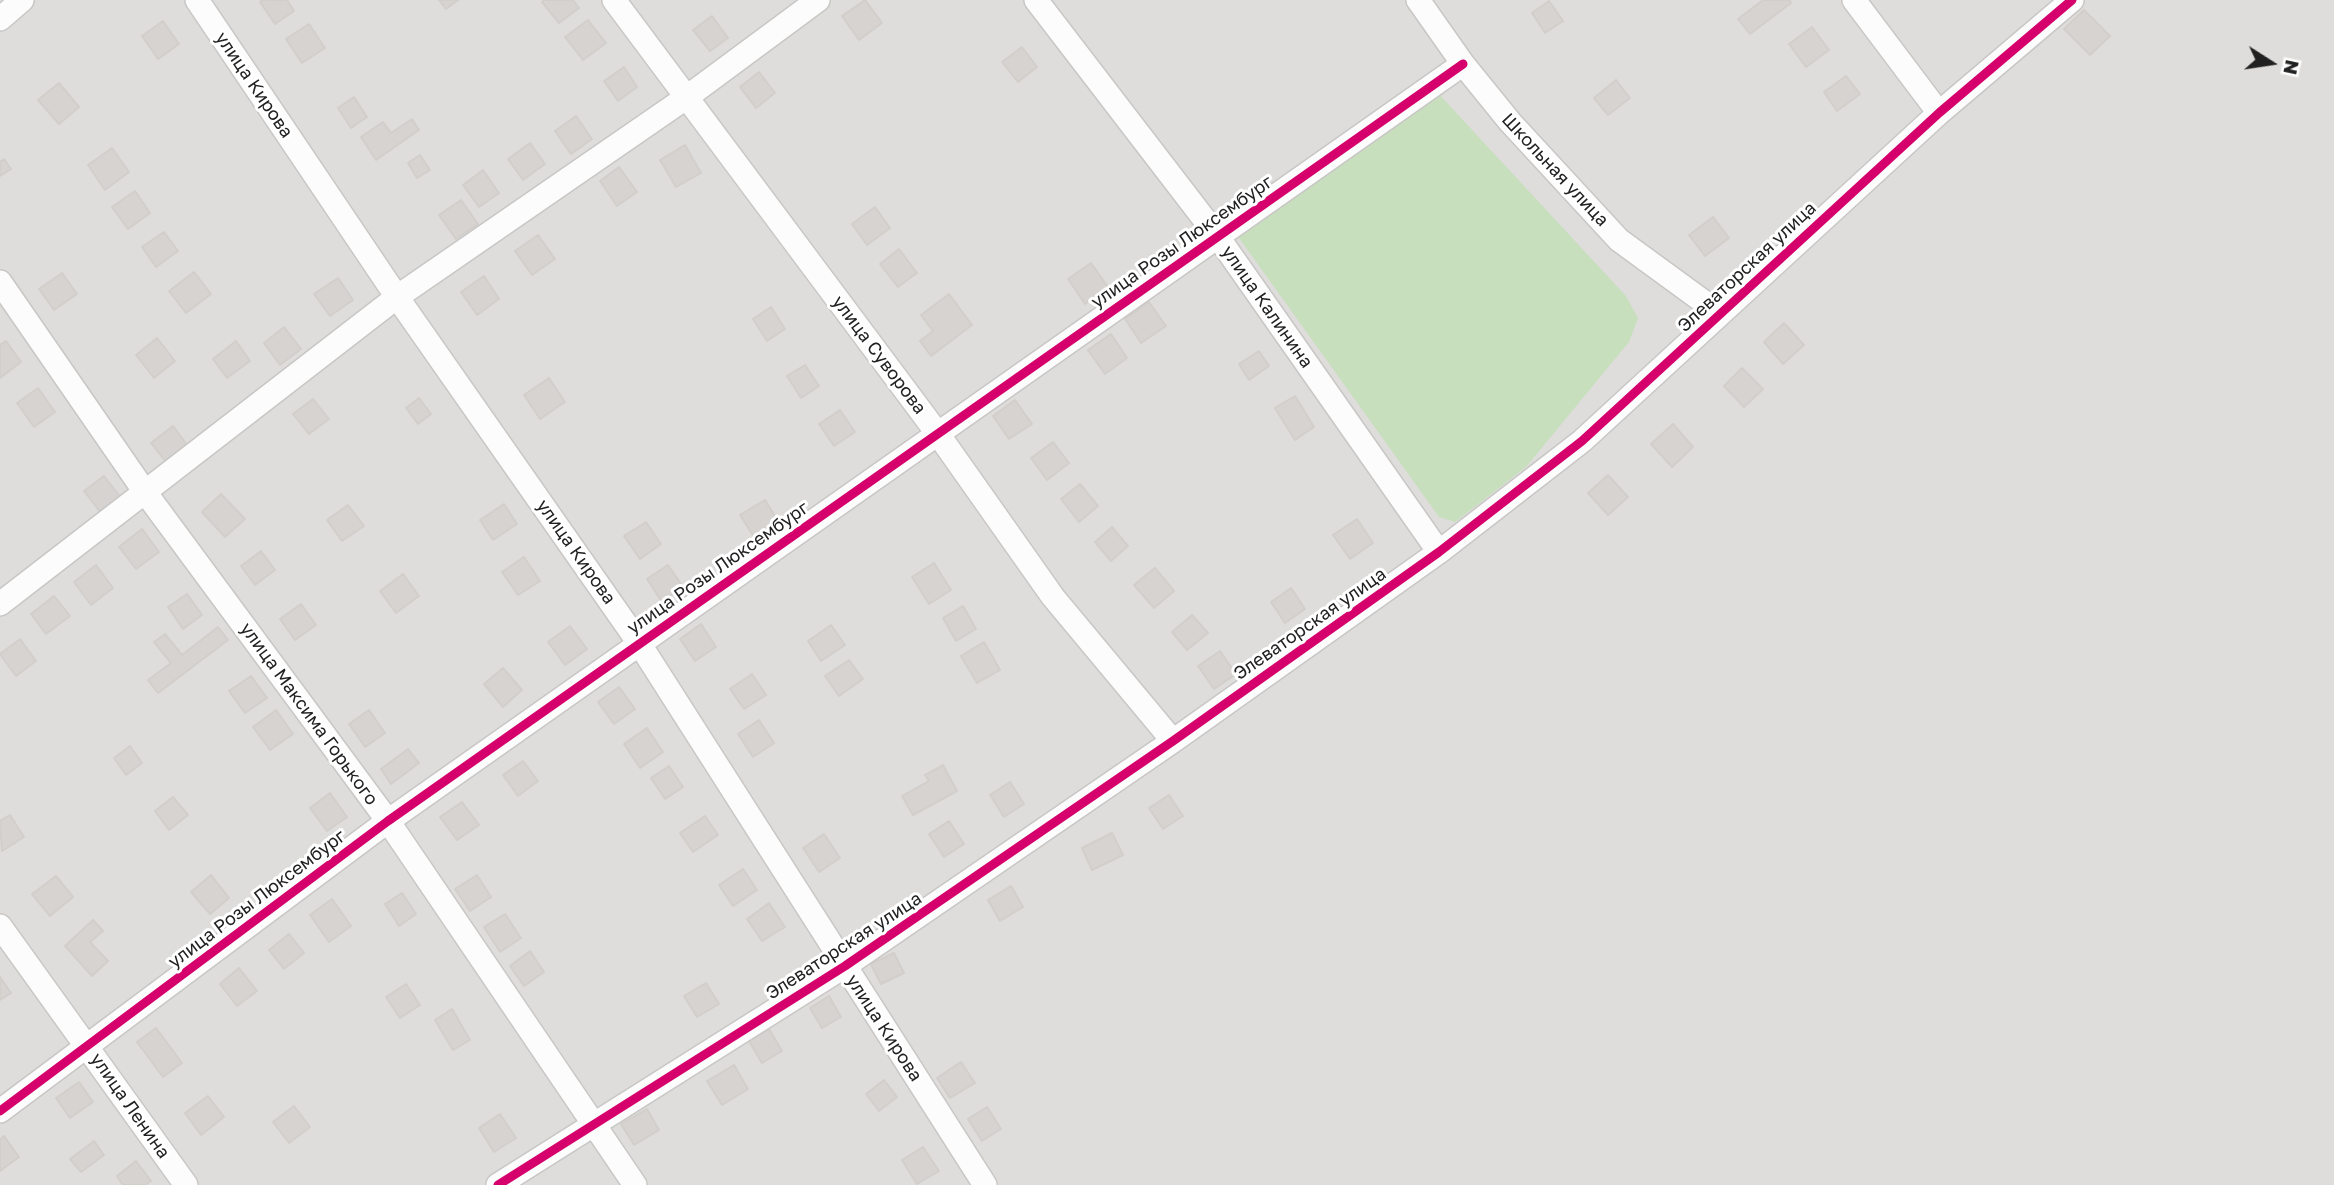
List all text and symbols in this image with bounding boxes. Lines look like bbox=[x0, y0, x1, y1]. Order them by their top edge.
street label: улица Кирова bbox=[211, 28, 297, 142]
north arrow bbox=[2236, 28, 2306, 98]
text: N bbox=[2279, 58, 2305, 77]
street label: Школьная улица bbox=[1497, 109, 1613, 231]
street label: улица Розы Люксембург bbox=[1087, 171, 1277, 313]
street label: Элеваторская улица bbox=[1673, 197, 1821, 337]
street label: улица Калинина bbox=[1217, 242, 1317, 372]
street label: улица Суворова bbox=[827, 292, 931, 418]
street label: улица Кирова bbox=[532, 495, 620, 609]
street label: улица Розы Люксембург bbox=[623, 497, 813, 639]
street label: Элеваторская улица bbox=[1230, 563, 1390, 685]
street label: улица Максима Горького bbox=[235, 618, 383, 810]
street label: улица Розы Люксембург bbox=[164, 825, 350, 973]
street label: Элеваторская улица bbox=[762, 888, 926, 1004]
street label: улица Кирова bbox=[841, 971, 927, 1085]
street label: улица Ленина bbox=[86, 1049, 174, 1163]

